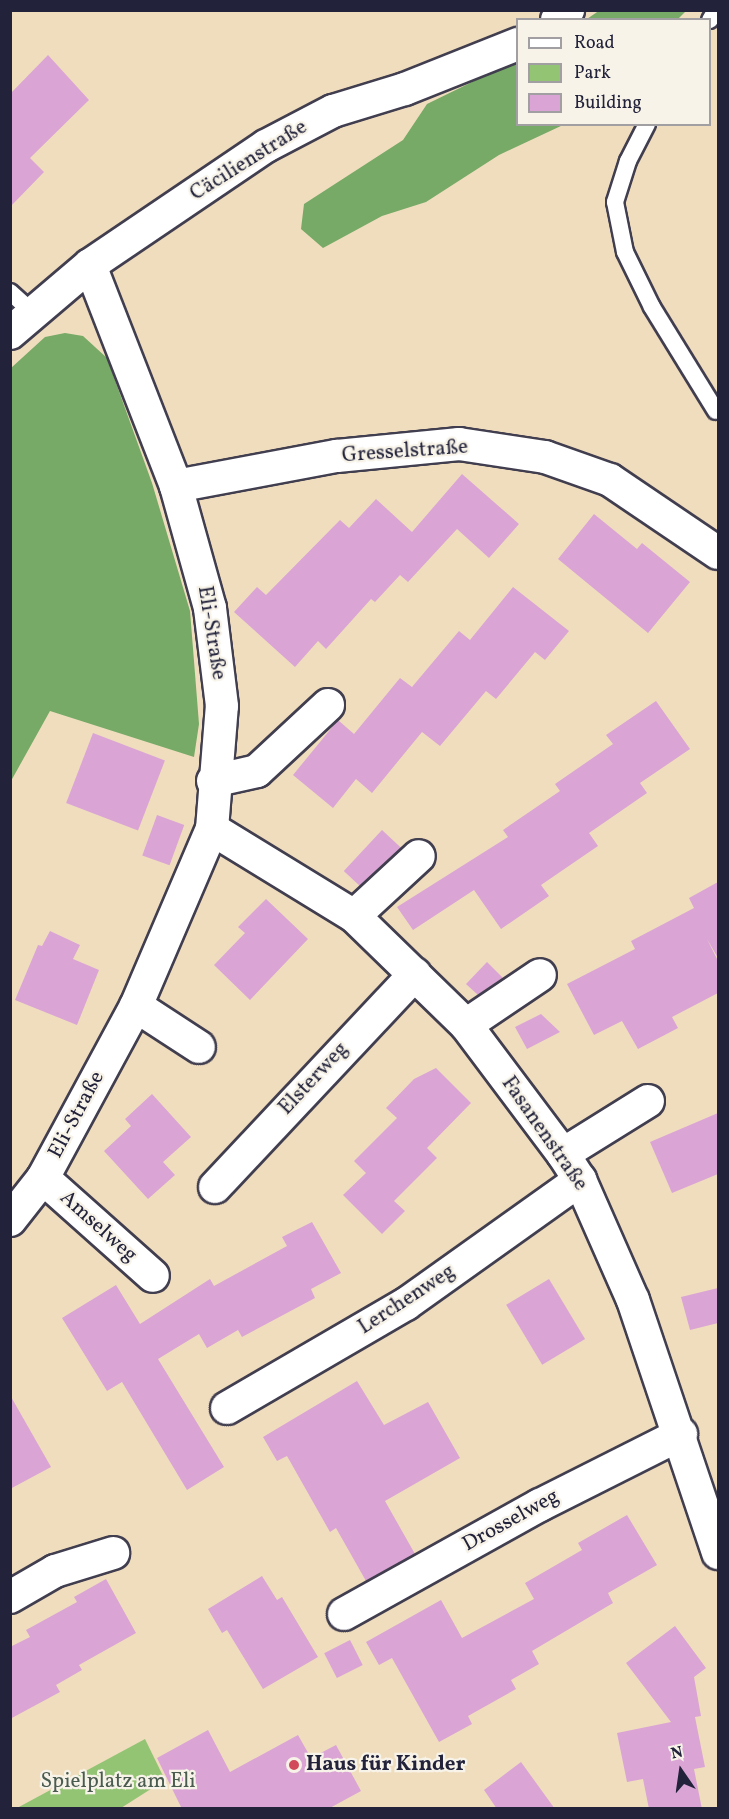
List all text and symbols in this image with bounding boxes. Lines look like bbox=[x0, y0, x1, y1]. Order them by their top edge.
legend bbox=[516, 18, 711, 126]
text: Road bbox=[574, 31, 615, 56]
text: Park bbox=[574, 61, 611, 86]
text: Building bbox=[574, 91, 642, 116]
street label: Cäcilienstraße bbox=[186, 115, 312, 207]
street label: Gresselstraße bbox=[341, 435, 469, 469]
street label: Eli-Straße bbox=[191, 584, 231, 682]
street label: Elsterweg bbox=[274, 1037, 354, 1121]
street label: Eli-Straße bbox=[44, 1067, 110, 1163]
street label: Fasanenstraße bbox=[495, 1072, 593, 1196]
street label: Amselweg bbox=[54, 1186, 142, 1268]
street label: Lerchenweg bbox=[354, 1259, 460, 1341]
street label: Drosselweg bbox=[458, 1484, 564, 1558]
north arrow bbox=[651, 1741, 711, 1801]
text: N bbox=[669, 1741, 685, 1765]
place label: Haus für Kinder bbox=[306, 1752, 465, 1778]
marker: Haus für Kinder bbox=[287, 1758, 301, 1772]
park label: Spielplatz am Eli bbox=[41, 1769, 195, 1795]

